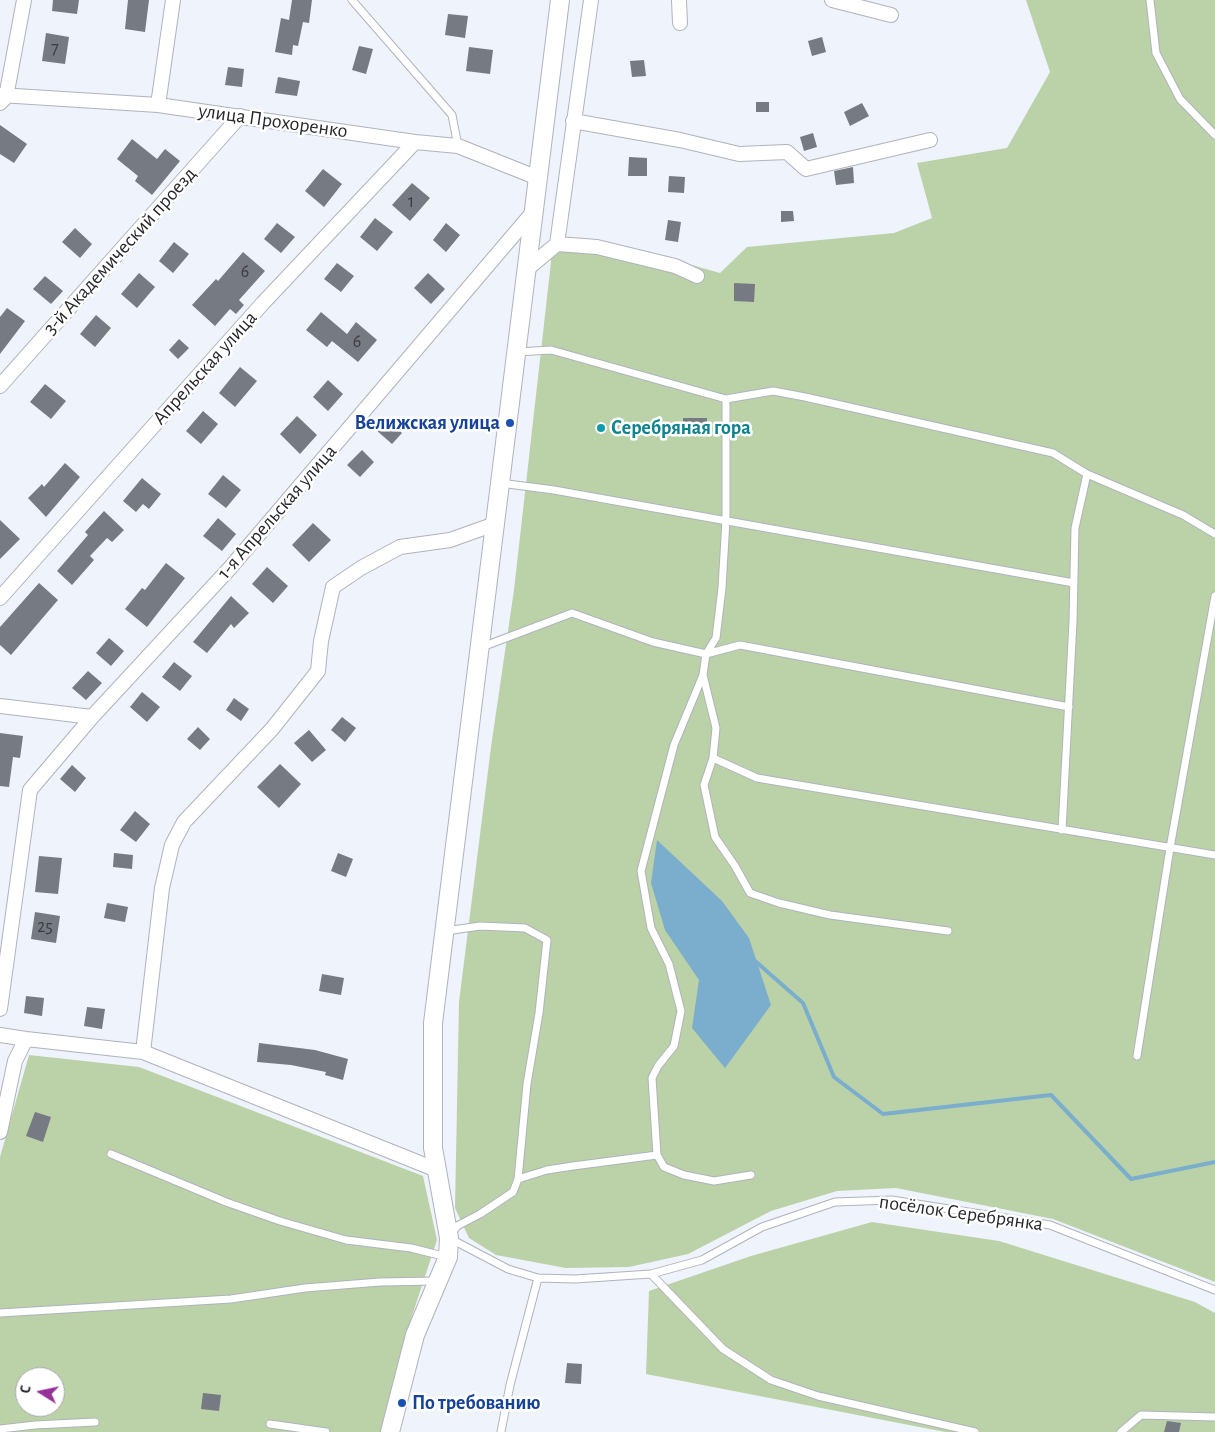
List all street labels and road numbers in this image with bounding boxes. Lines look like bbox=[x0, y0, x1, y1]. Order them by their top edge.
street label: улица Прохоренко bbox=[197, 99, 349, 143]
street label: 3-й Академический проезд bbox=[38, 162, 202, 340]
street label: Апрельская улица bbox=[148, 306, 262, 430]
street label: 1-я Апрельская улица bbox=[212, 440, 342, 584]
street label: посёлок Серебрянка bbox=[878, 1190, 1044, 1236]

